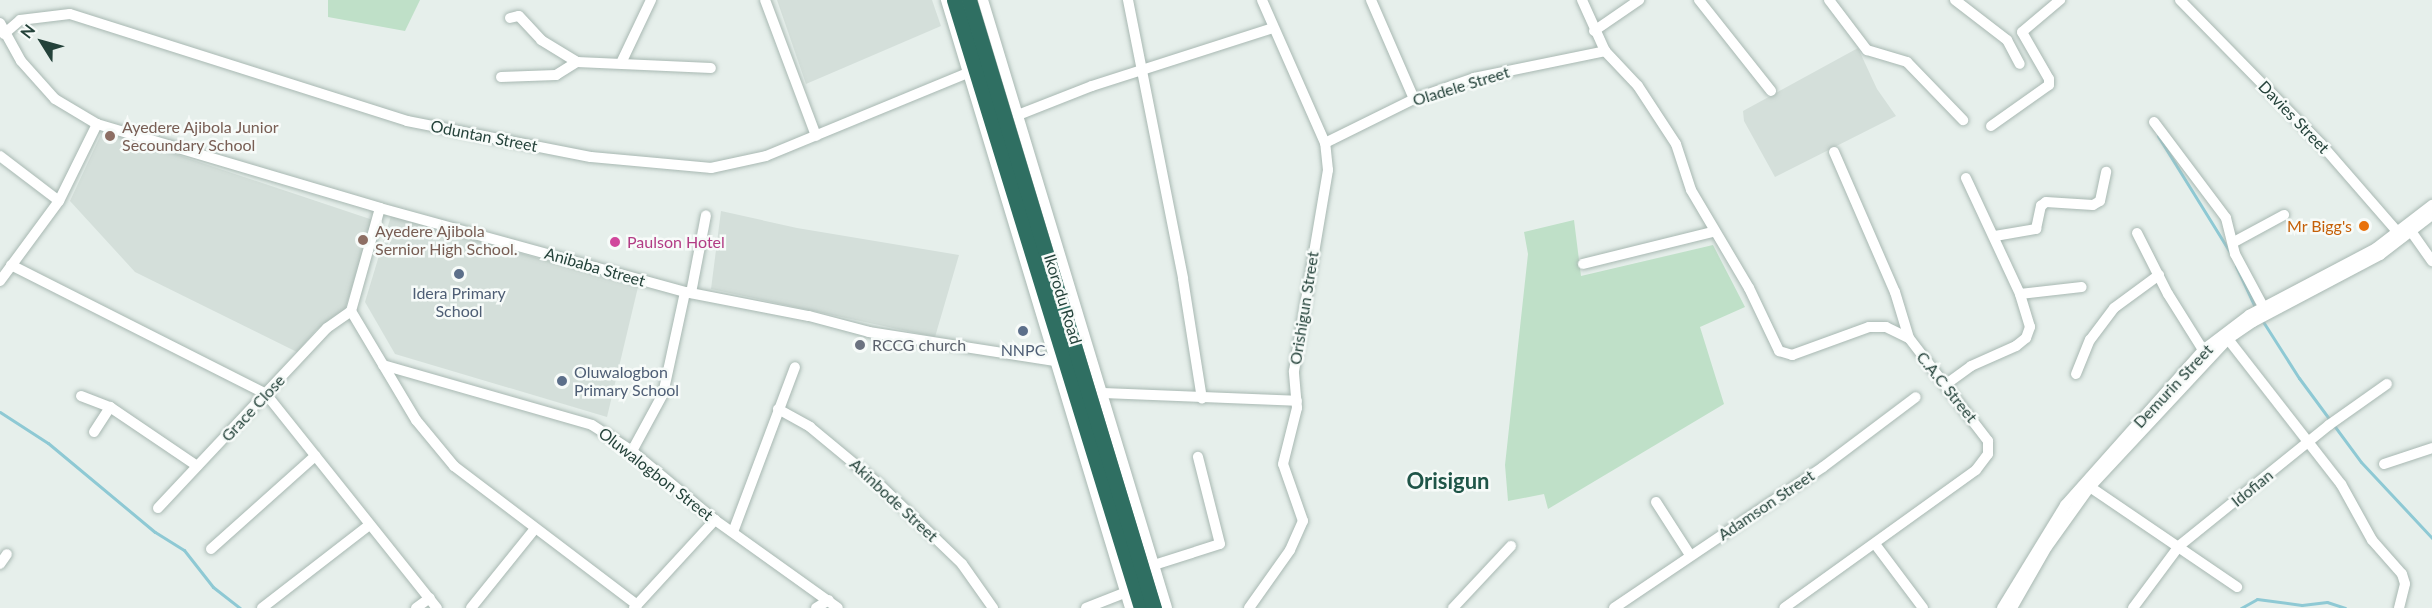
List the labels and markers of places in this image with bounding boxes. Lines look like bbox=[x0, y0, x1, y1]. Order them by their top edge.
place label: Ayedere Ajibola Junior Secoundary School bbox=[122, 117, 280, 155]
marker: Ayedere Ajibola Junior Secoundary School bbox=[103, 129, 117, 143]
place label: Mr Bigg's bbox=[2287, 216, 2352, 236]
marker: Mr Bigg's bbox=[2357, 219, 2371, 233]
place label: Ayedere Ajibola Sernior High School. bbox=[375, 221, 518, 259]
place label: Paulson Hotel bbox=[627, 232, 725, 252]
marker: Ayedere Ajibola Sernior High School. bbox=[356, 233, 370, 247]
marker: Paulson Hotel bbox=[608, 235, 622, 249]
marker: Idera Primary School bbox=[452, 267, 466, 281]
place label: Idera Primary School bbox=[412, 283, 506, 321]
marker: NNPC bbox=[1016, 324, 1030, 338]
place label: RCCG church bbox=[872, 335, 966, 355]
marker: RCCG church bbox=[853, 338, 867, 352]
place label: NNPC bbox=[1001, 340, 1045, 360]
place label: Oluwalogbon Primary School bbox=[574, 362, 680, 400]
marker: Oluwalogbon Primary School bbox=[555, 374, 569, 388]

